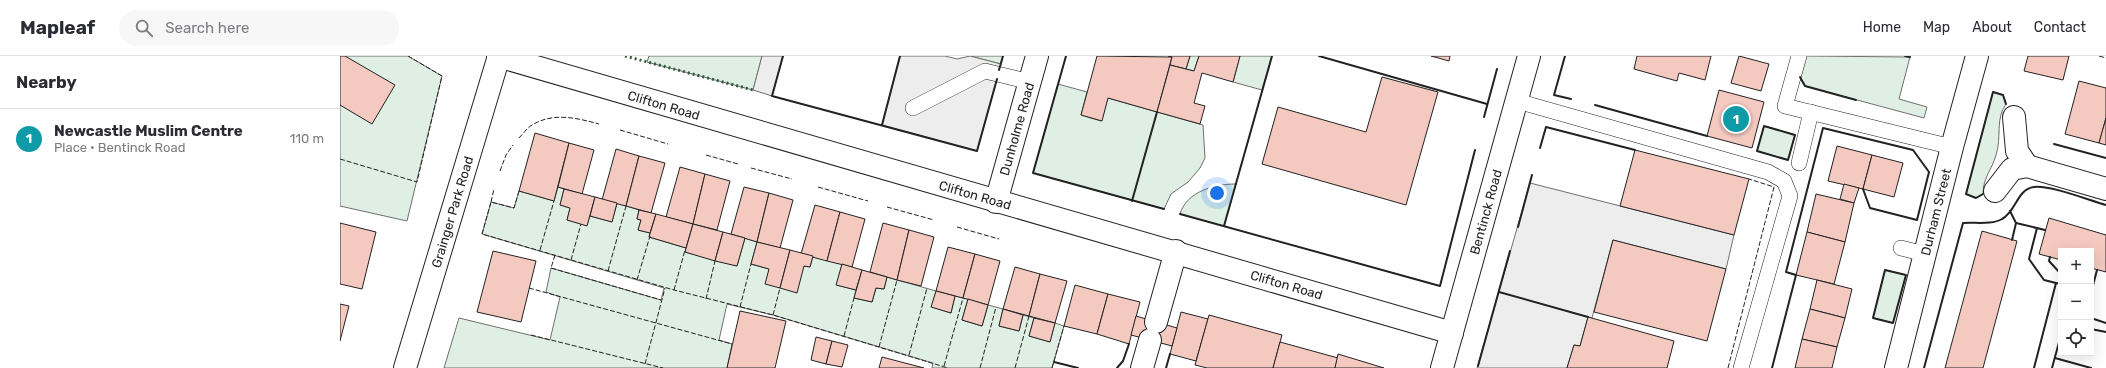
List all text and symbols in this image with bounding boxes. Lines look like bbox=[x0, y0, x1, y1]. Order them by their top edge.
search box bbox=[119, 10, 399, 46]
text: Mapleaf bbox=[20, 16, 95, 39]
icon: search bbox=[133, 17, 155, 39]
text: Search here bbox=[165, 19, 249, 37]
text: Home bbox=[1863, 19, 1901, 36]
text: Map bbox=[1923, 19, 1950, 36]
text: About bbox=[1972, 19, 2012, 36]
text: Contact bbox=[2034, 19, 2086, 36]
text: Nearby bbox=[16, 72, 77, 92]
street label: Dunholme Road bbox=[996, 81, 1037, 177]
street label: Clifton Road bbox=[626, 87, 702, 123]
pin: 1 bbox=[1723, 104, 1749, 134]
text: Newcastle Muslim Centre bbox=[54, 122, 243, 140]
text: 1 bbox=[26, 131, 32, 146]
text: 110 m bbox=[290, 131, 324, 146]
text: Place · Bentinck Road bbox=[54, 140, 185, 155]
street label: Grainger Park Road bbox=[428, 154, 476, 270]
street label: Durham Street bbox=[1917, 167, 1954, 257]
street label: Bentinck Road bbox=[1467, 168, 1505, 256]
street label: Clifton Road bbox=[937, 177, 1013, 212]
your location bbox=[1207, 183, 1227, 203]
map controls bbox=[2058, 248, 2094, 356]
button: + bbox=[2058, 248, 2094, 284]
street label: Clifton Road bbox=[1249, 267, 1324, 302]
button: − bbox=[2058, 284, 2094, 320]
button: locate bbox=[2058, 320, 2094, 356]

